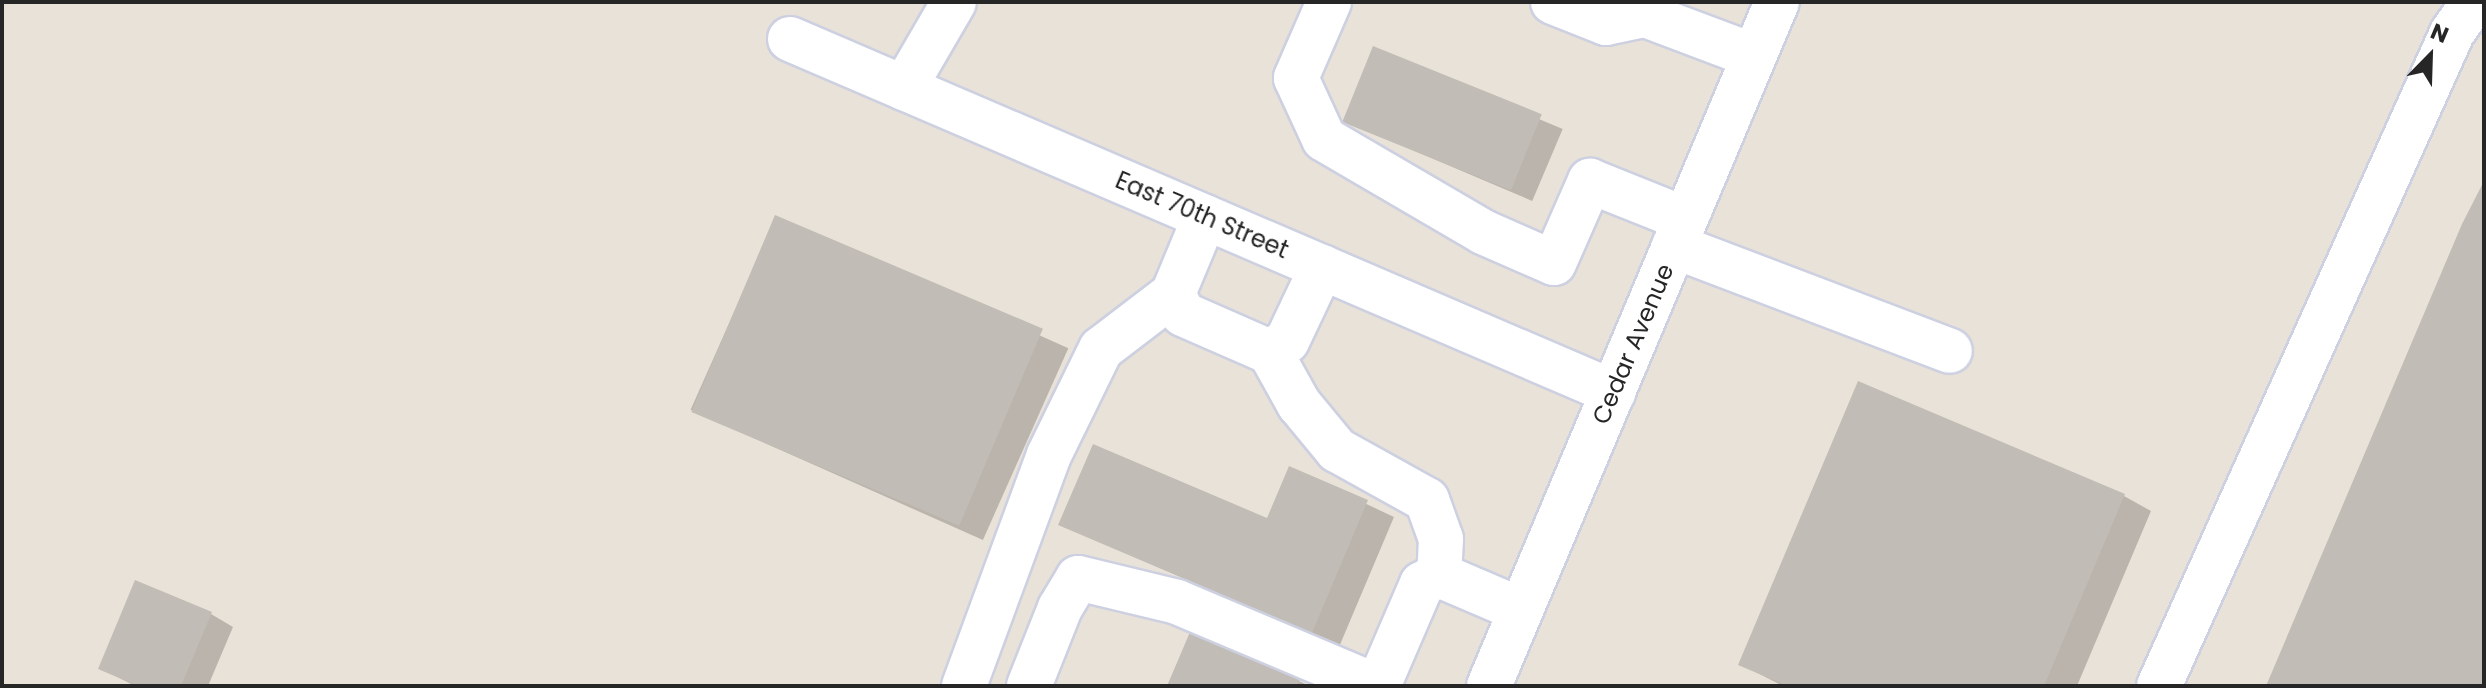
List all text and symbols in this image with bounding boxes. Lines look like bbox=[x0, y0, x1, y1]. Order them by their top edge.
north arrow bbox=[2390, 16, 2470, 96]
text: N bbox=[2426, 16, 2453, 51]
street label: East 70th Street bbox=[1111, 166, 1293, 264]
street label: Cedar Avenue bbox=[1586, 260, 1680, 428]

